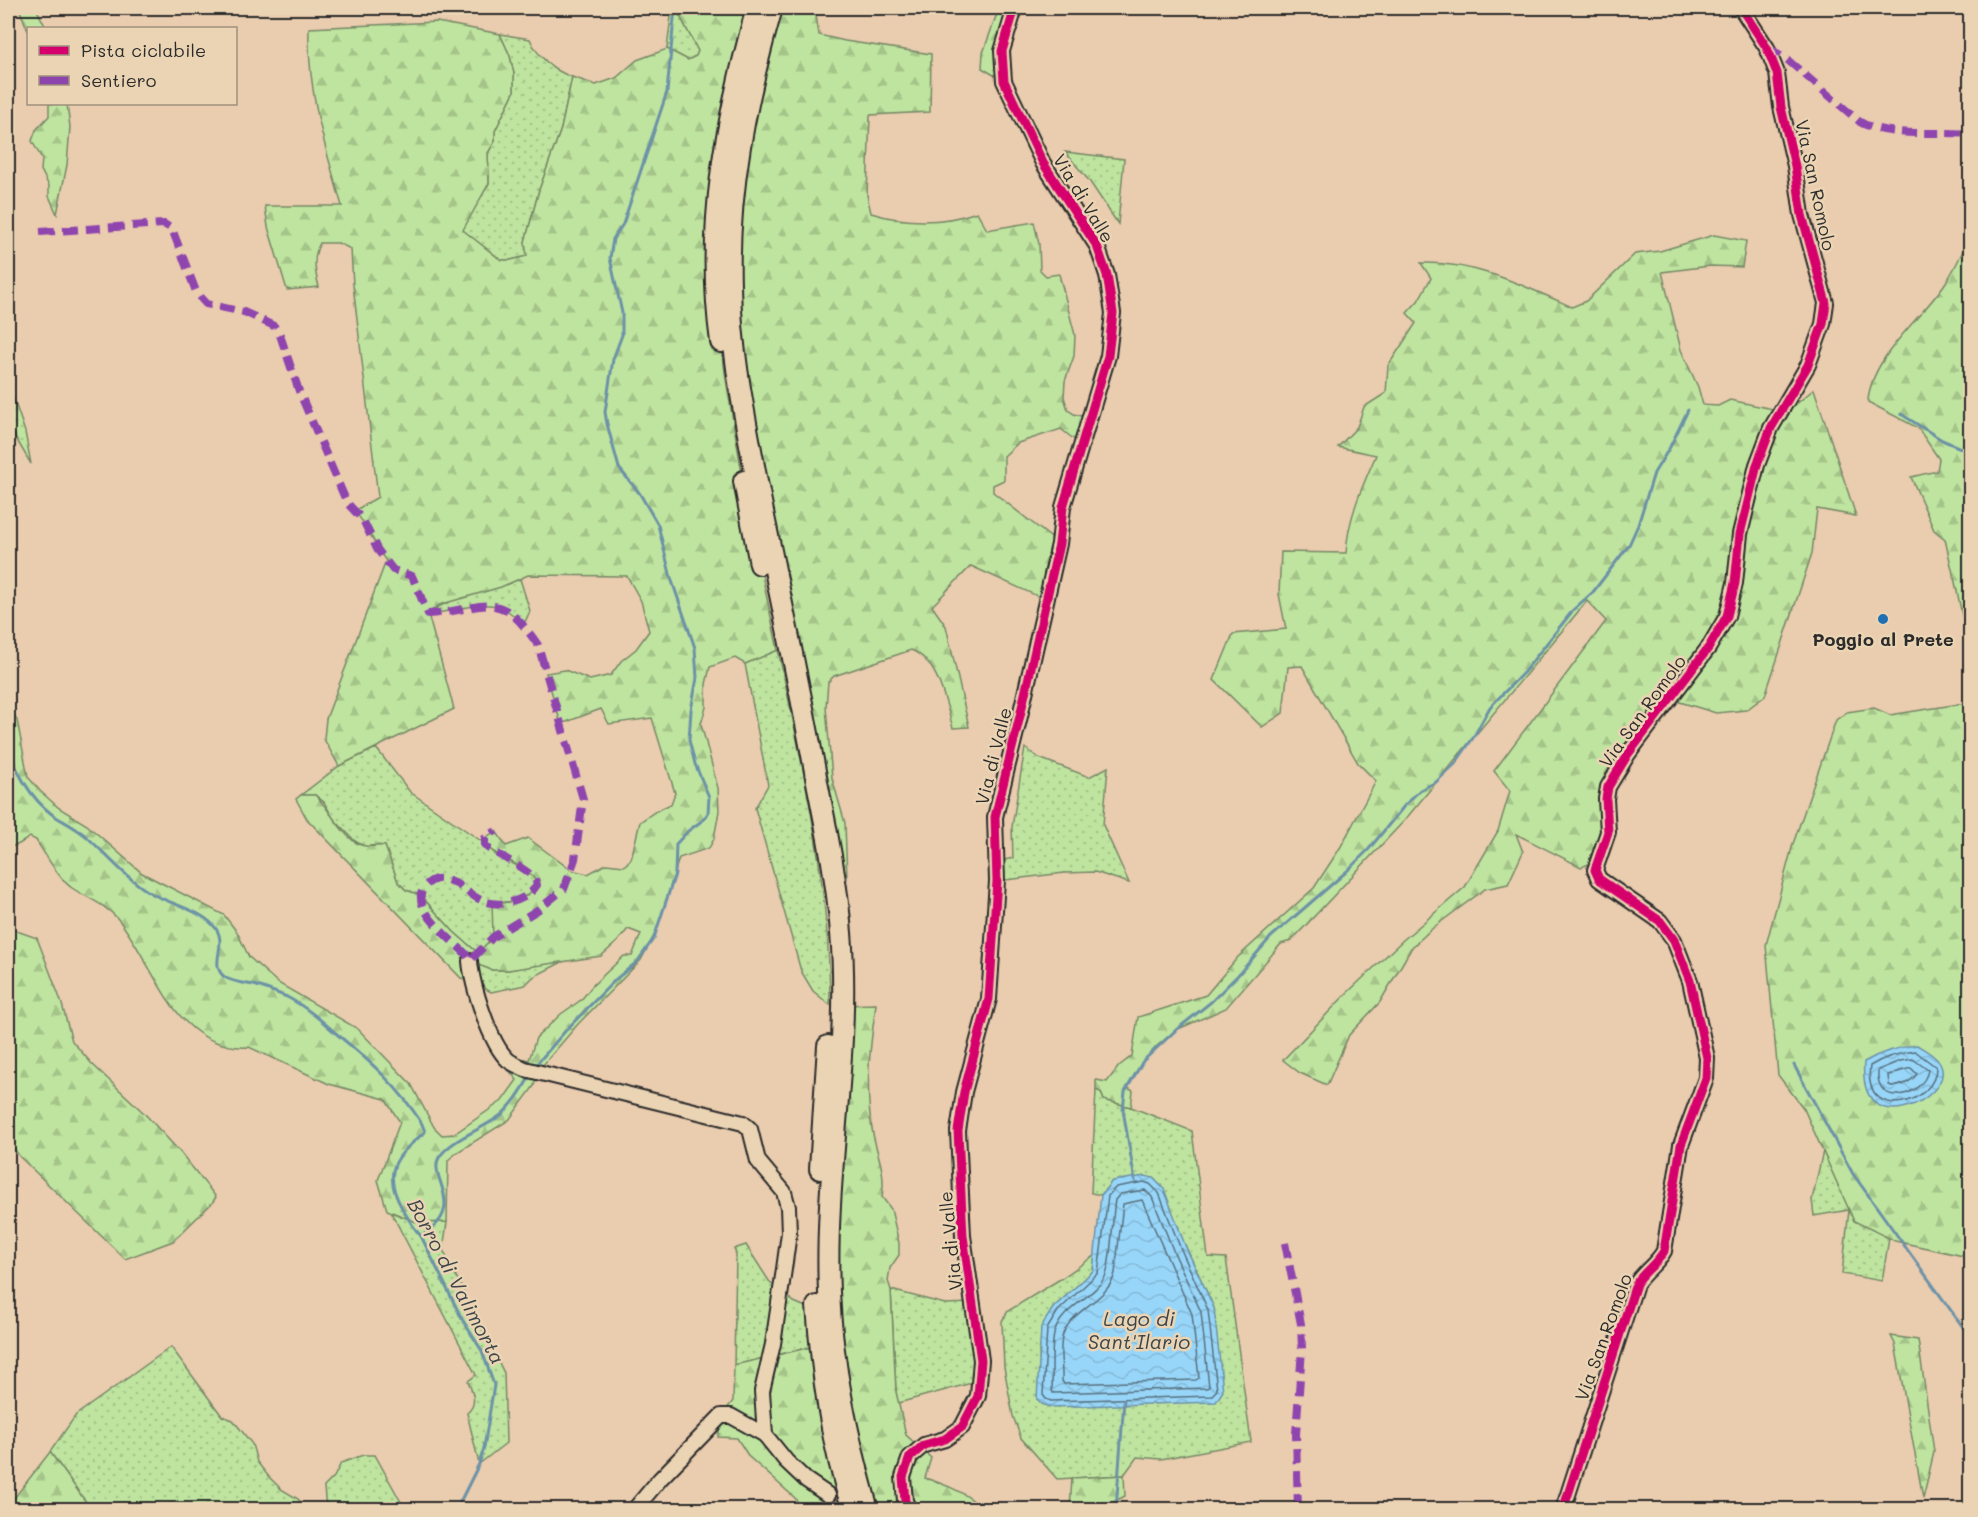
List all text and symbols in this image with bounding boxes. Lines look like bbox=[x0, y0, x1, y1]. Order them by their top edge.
legend bbox=[27, 27, 237, 105]
text: Pista ciclabile bbox=[81, 38, 206, 62]
text: Sentiero bbox=[81, 68, 157, 92]
street label: Via San Romolo bbox=[1790, 117, 1842, 253]
street label: Via di Valle bbox=[1048, 149, 1120, 247]
marker: Poggio al Prete bbox=[1876, 612, 1890, 626]
place label: Poggio al Prete bbox=[1812, 627, 1954, 651]
street label: Via San Romolo bbox=[1593, 650, 1691, 772]
street label: Via di Valle bbox=[969, 705, 1017, 807]
street label: Via di Valle bbox=[933, 1190, 967, 1292]
water label: Borro di Valimorta bbox=[402, 1194, 512, 1368]
street label: Via San Romolo bbox=[1569, 1270, 1637, 1404]
water label: Lago di Sant'Ilario bbox=[1088, 1305, 1190, 1354]

